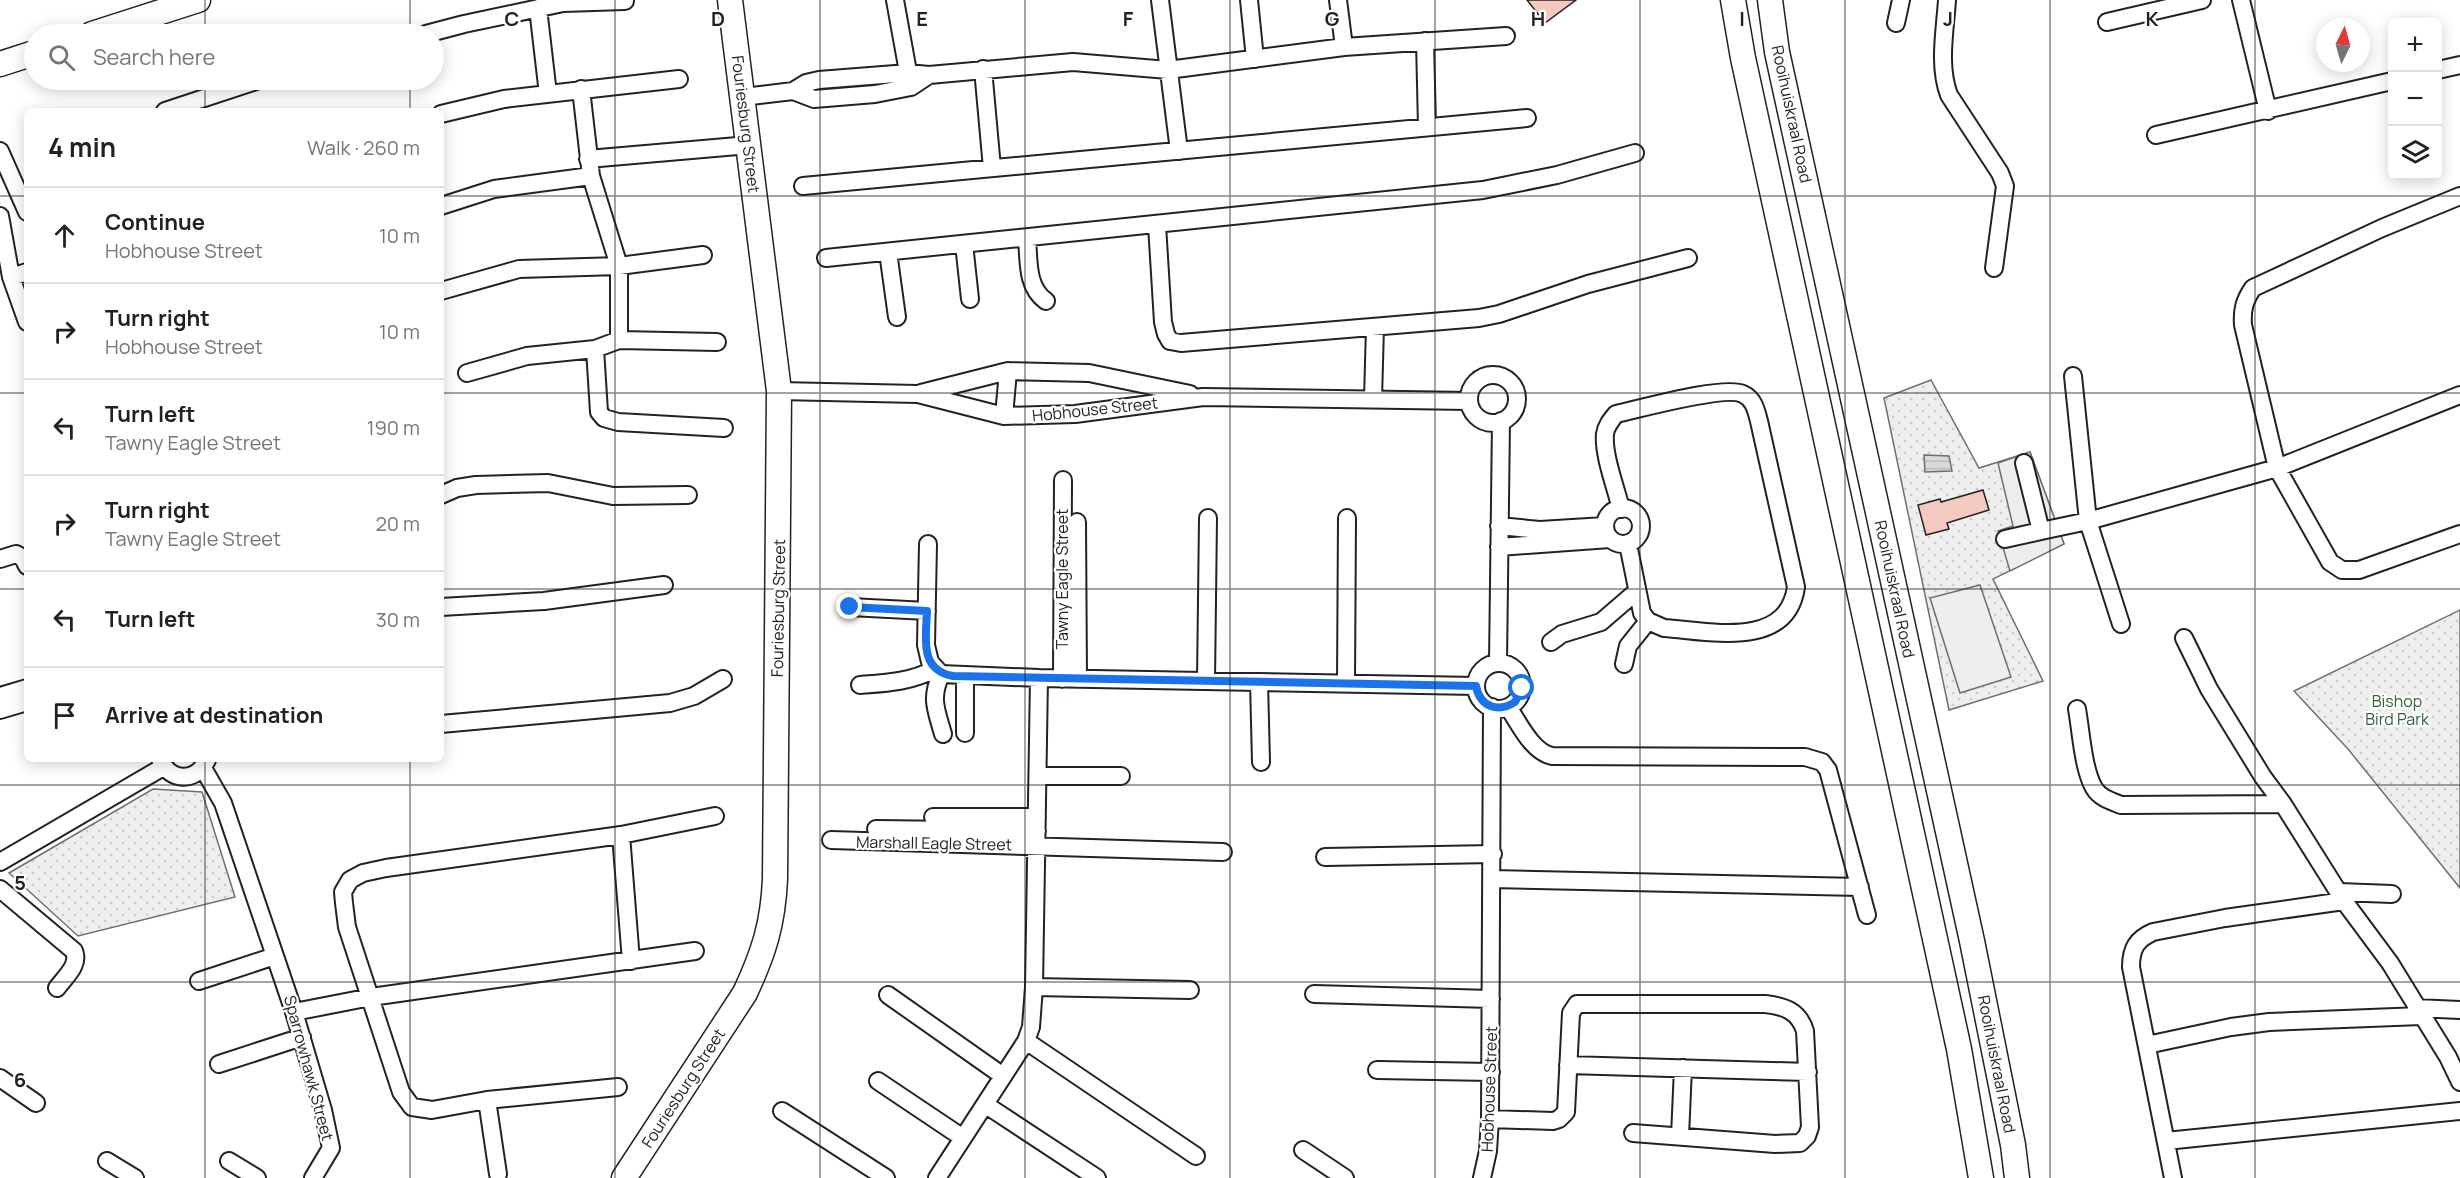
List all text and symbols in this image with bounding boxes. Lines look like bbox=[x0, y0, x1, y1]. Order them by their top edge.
text: C bbox=[505, 5, 519, 32]
text: D bbox=[711, 5, 725, 32]
text: E bbox=[916, 5, 928, 32]
text: F bbox=[1123, 5, 1134, 32]
text: G bbox=[1325, 5, 1340, 32]
text: H bbox=[1531, 5, 1545, 32]
text: I bbox=[1739, 5, 1745, 32]
text: J bbox=[1943, 5, 1953, 32]
text: K bbox=[2146, 5, 2159, 32]
north arrow bbox=[2316, 18, 2370, 72]
map controls bbox=[2388, 18, 2442, 180]
button: + bbox=[2388, 18, 2442, 72]
search box bbox=[24, 24, 444, 90]
icon: search bbox=[45, 41, 78, 74]
text: Search here bbox=[93, 42, 215, 72]
street label: Rooihuiskraal Road bbox=[1767, 43, 1817, 185]
street label: Fouriesburg Street bbox=[727, 54, 765, 194]
button: − bbox=[2388, 72, 2442, 126]
button: layers bbox=[2388, 126, 2442, 180]
text: 4 min bbox=[48, 129, 116, 165]
text: Walk · 260 m bbox=[307, 134, 420, 161]
text: Continue bbox=[105, 207, 205, 237]
icon: ahead bbox=[48, 219, 81, 252]
text: 10 m bbox=[379, 222, 420, 249]
text: Hobhouse Street bbox=[105, 237, 263, 264]
text: Turn right bbox=[105, 303, 210, 333]
icon: right bbox=[48, 315, 81, 348]
text: 10 m bbox=[379, 318, 420, 345]
text: Hobhouse Street bbox=[105, 333, 263, 360]
street label: Hobhouse Street bbox=[1031, 391, 1159, 427]
text: Turn left bbox=[105, 399, 195, 429]
icon: left bbox=[48, 411, 81, 444]
text: 190 m bbox=[367, 414, 420, 441]
text: Tawny Eagle Street bbox=[105, 429, 281, 456]
text: Turn right bbox=[105, 495, 210, 525]
icon: right bbox=[48, 507, 81, 540]
street label: Tawny Eagle Street bbox=[1051, 509, 1073, 649]
text: 20 m bbox=[375, 510, 420, 537]
street label: Rooihuiskraal Road bbox=[1870, 518, 1920, 660]
text: Tawny Eagle Street bbox=[105, 525, 281, 552]
street label: Fouriesburg Street bbox=[766, 539, 790, 677]
route end bbox=[836, 593, 862, 619]
icon: left bbox=[48, 603, 81, 636]
text: Turn left bbox=[105, 604, 195, 634]
text: 30 m bbox=[376, 606, 420, 633]
route start bbox=[1508, 674, 1534, 700]
park label: Bishop Bird Park bbox=[2365, 690, 2430, 730]
icon: arrive bbox=[48, 699, 81, 732]
text: Arrive at destination bbox=[105, 700, 323, 730]
street label: Marshall Eagle Street bbox=[856, 831, 1012, 855]
text: 5 bbox=[14, 869, 26, 896]
street label: Sparrowhawk Street bbox=[279, 993, 339, 1143]
street label: Rooihuiskraal Road bbox=[1973, 993, 2021, 1135]
street label: Fouriesburg Street bbox=[636, 1024, 730, 1152]
street label: Hobhouse Street bbox=[1476, 1025, 1502, 1153]
text: 6 bbox=[14, 1066, 26, 1093]

